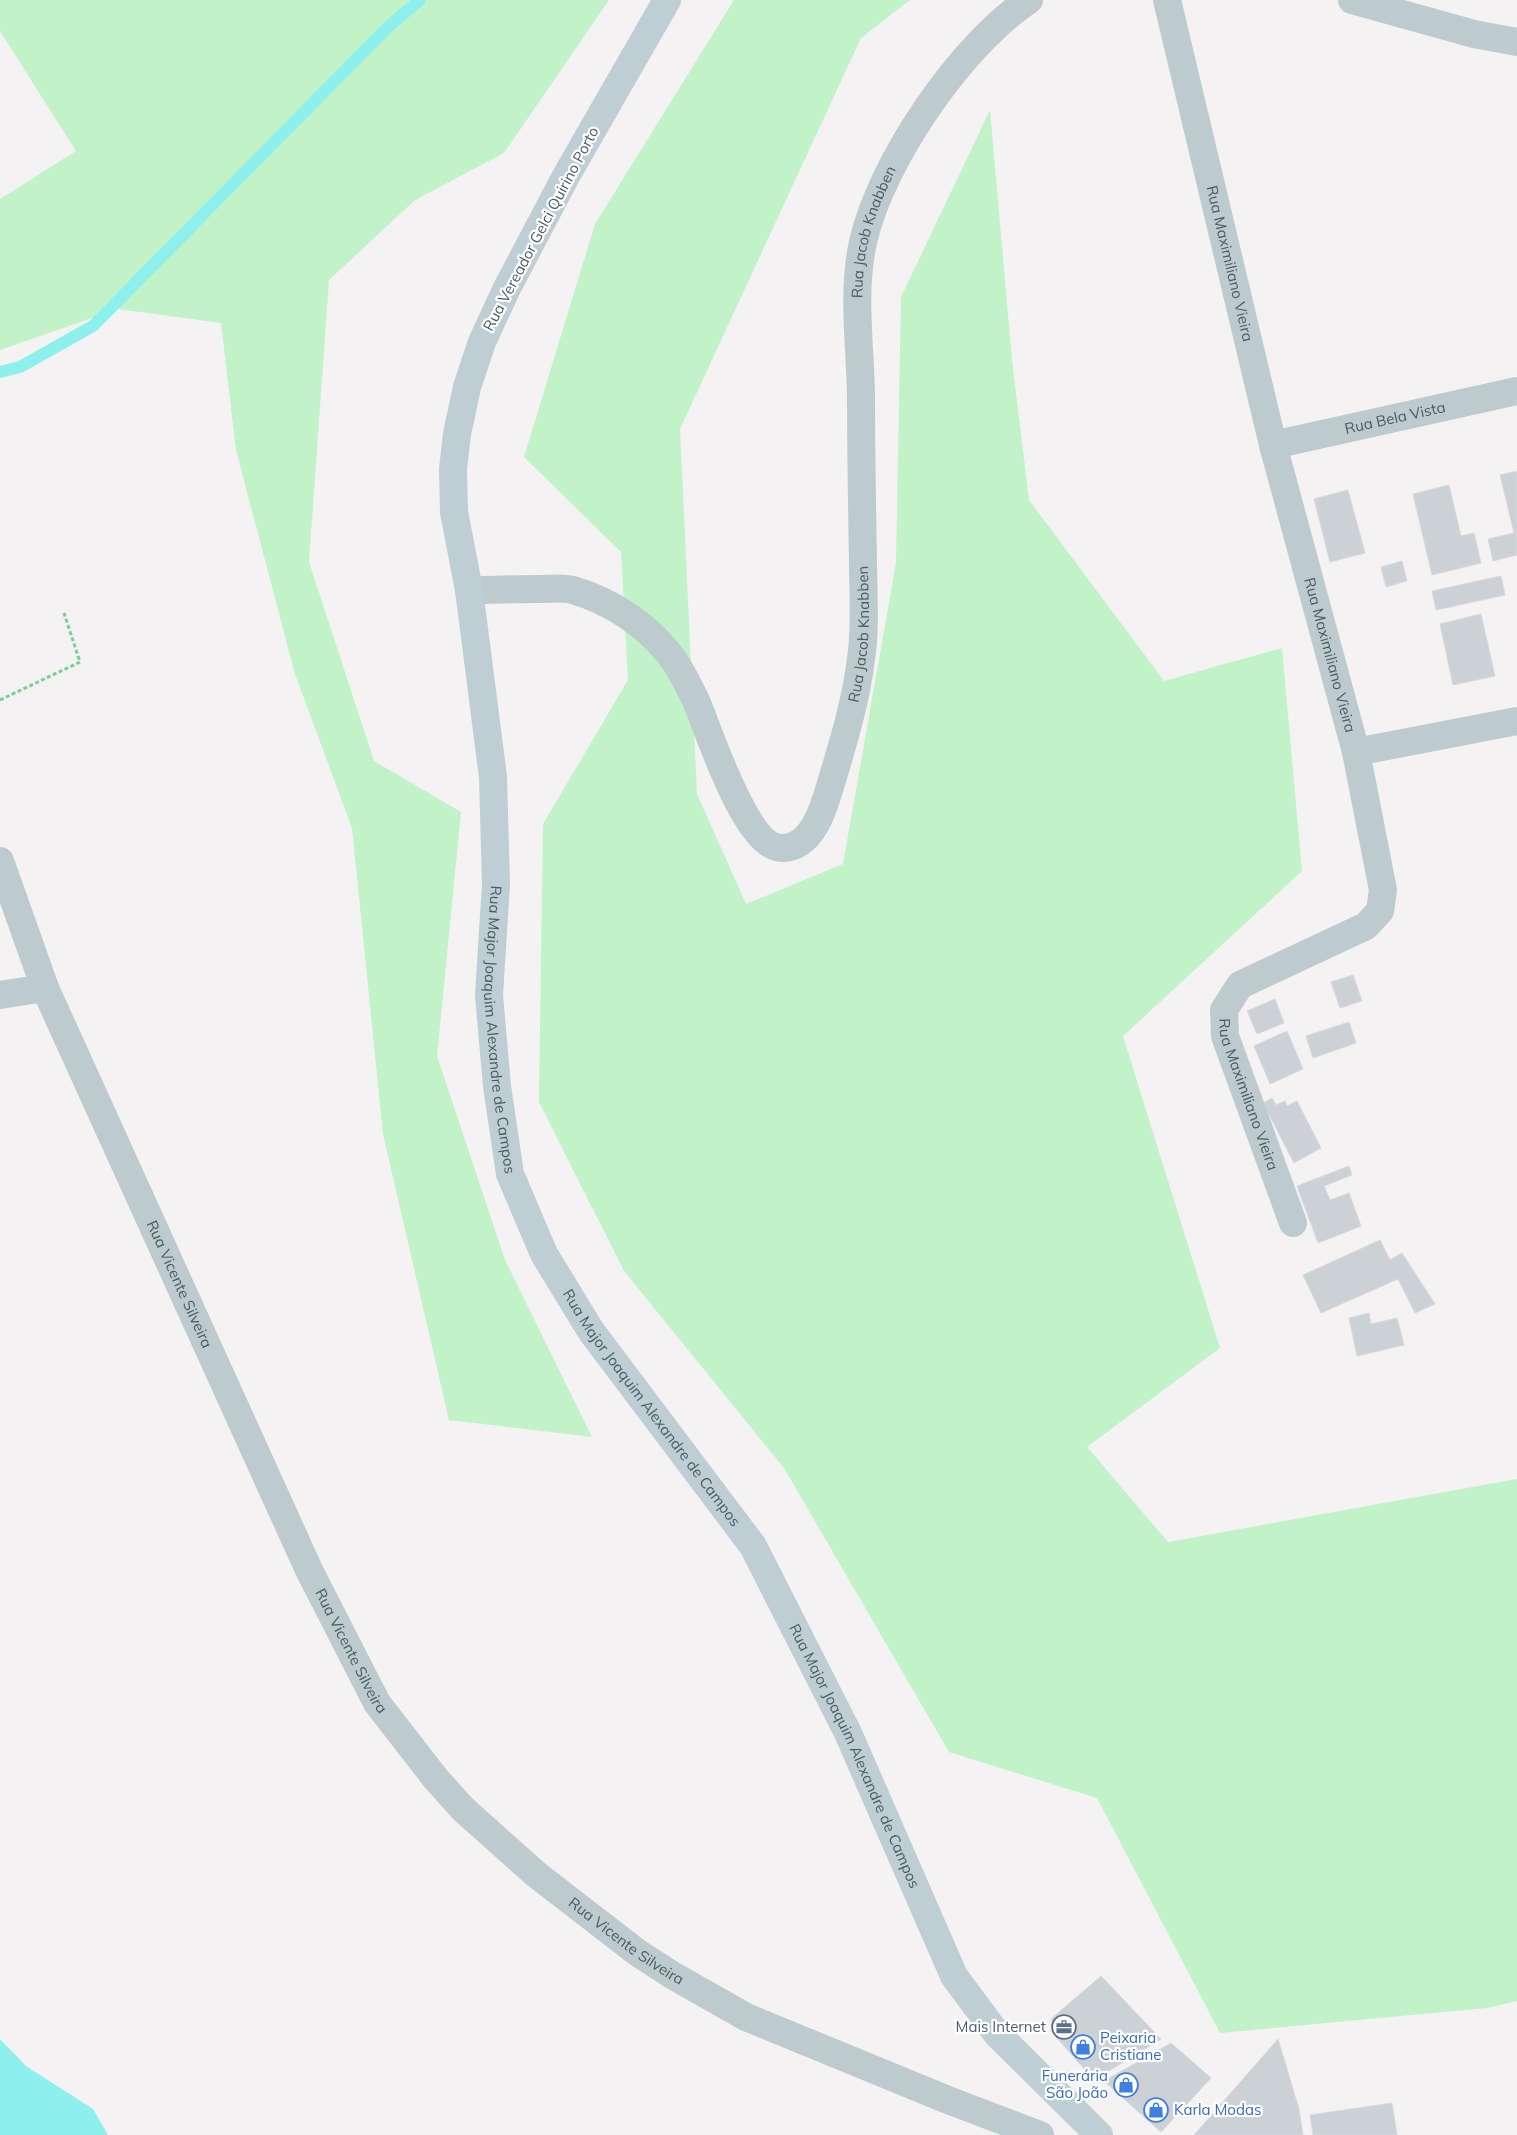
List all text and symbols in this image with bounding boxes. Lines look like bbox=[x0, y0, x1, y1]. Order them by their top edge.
street label: Rua Vereador Gelci Quirino Porto bbox=[479, 123, 603, 334]
street label: Rua Jacob Knabben bbox=[847, 162, 900, 298]
street label: Rua Maximiliano Vieira bbox=[1203, 184, 1258, 343]
street label: Rua Bela Vista bbox=[1343, 397, 1447, 438]
street label: Rua Jacob Knabben bbox=[844, 566, 873, 704]
street label: Rua Maximiliano Vieira bbox=[1300, 575, 1360, 735]
street label: Rua Major Joaquim Alexandre de Campos bbox=[480, 885, 520, 1175]
street label: Rua Maximiliano Vieira bbox=[1215, 1018, 1283, 1173]
street label: Rua Vicente Silveira bbox=[143, 1217, 217, 1351]
street label: Rua Major Joaquim Alexandre de Campos bbox=[559, 1285, 745, 1530]
street label: Rua Vicente Silveira bbox=[311, 1585, 392, 1717]
street label: Rua Major Joaquim Alexandre de Campos bbox=[785, 1620, 925, 1891]
street label: Rua Vicente Silveira bbox=[565, 1893, 687, 1989]
office icon: Mais Internet bbox=[1051, 2014, 1077, 2040]
place label: Mais Internet bbox=[956, 2017, 1046, 2036]
place label: Peixaria Cristiane bbox=[1100, 2028, 1161, 2064]
shop icon: Peixaria Cristiane bbox=[1070, 2034, 1096, 2060]
place label: Funerária São João bbox=[1042, 2066, 1108, 2102]
shop icon: Funerária São João bbox=[1113, 2072, 1139, 2098]
shop icon: Karla Modas bbox=[1143, 2097, 1169, 2123]
place label: Karla Modas bbox=[1174, 2100, 1261, 2119]

